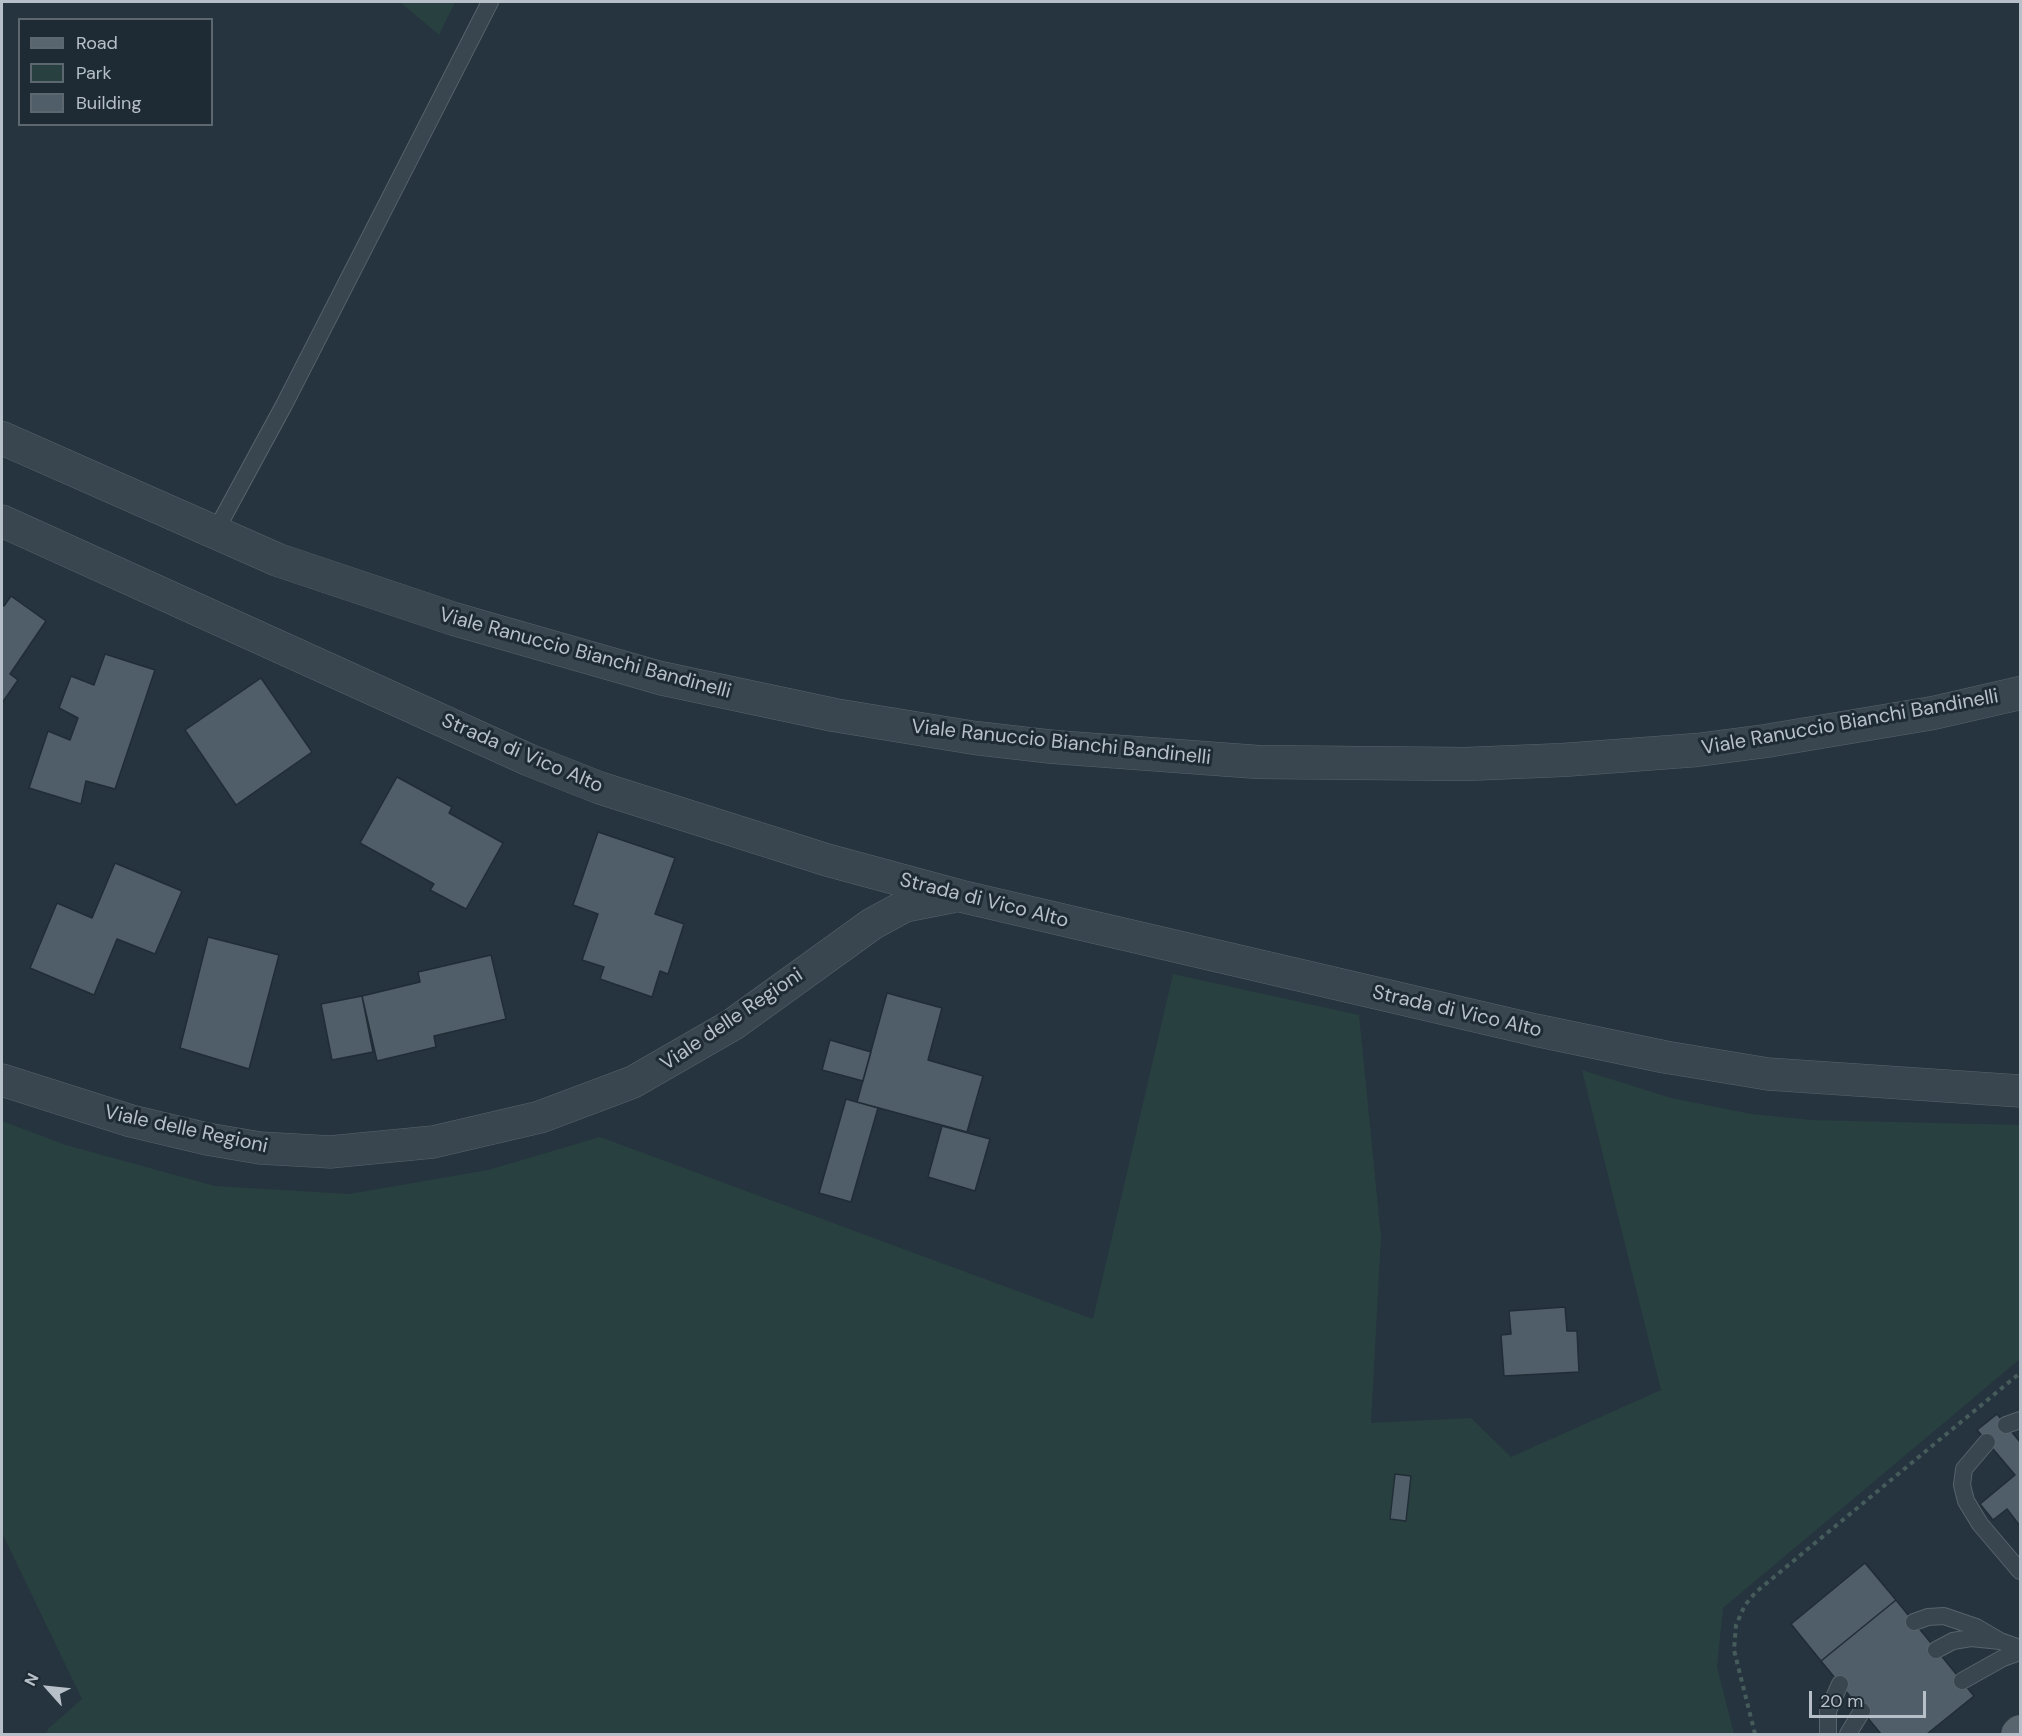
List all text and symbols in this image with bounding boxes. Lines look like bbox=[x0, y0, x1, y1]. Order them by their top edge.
legend bbox=[18, 18, 213, 126]
text: Road bbox=[76, 31, 118, 55]
text: Park bbox=[76, 61, 112, 85]
text: Building bbox=[76, 91, 141, 115]
street label: Viale Ranuccio Bianchi Bandinelli bbox=[436, 603, 734, 705]
street label: Viale Ranuccio Bianchi Bandinelli bbox=[1700, 685, 2000, 761]
street label: Strada di Vico Alto bbox=[438, 709, 606, 799]
street label: Viale Ranuccio Bianchi Bandinelli bbox=[910, 715, 1212, 771]
street label: Strada di Vico Alto bbox=[897, 868, 1071, 934]
street label: Viale delle Regioni bbox=[656, 964, 808, 1076]
street label: Strada di Vico Alto bbox=[1370, 981, 1544, 1043]
street label: Viale delle Regioni bbox=[102, 1101, 270, 1159]
north arrow bbox=[18, 1658, 78, 1718]
text: N bbox=[20, 1670, 44, 1690]
scale bar bbox=[1812, 1679, 1929, 1717]
text: 20 m bbox=[1820, 1689, 1863, 1713]

